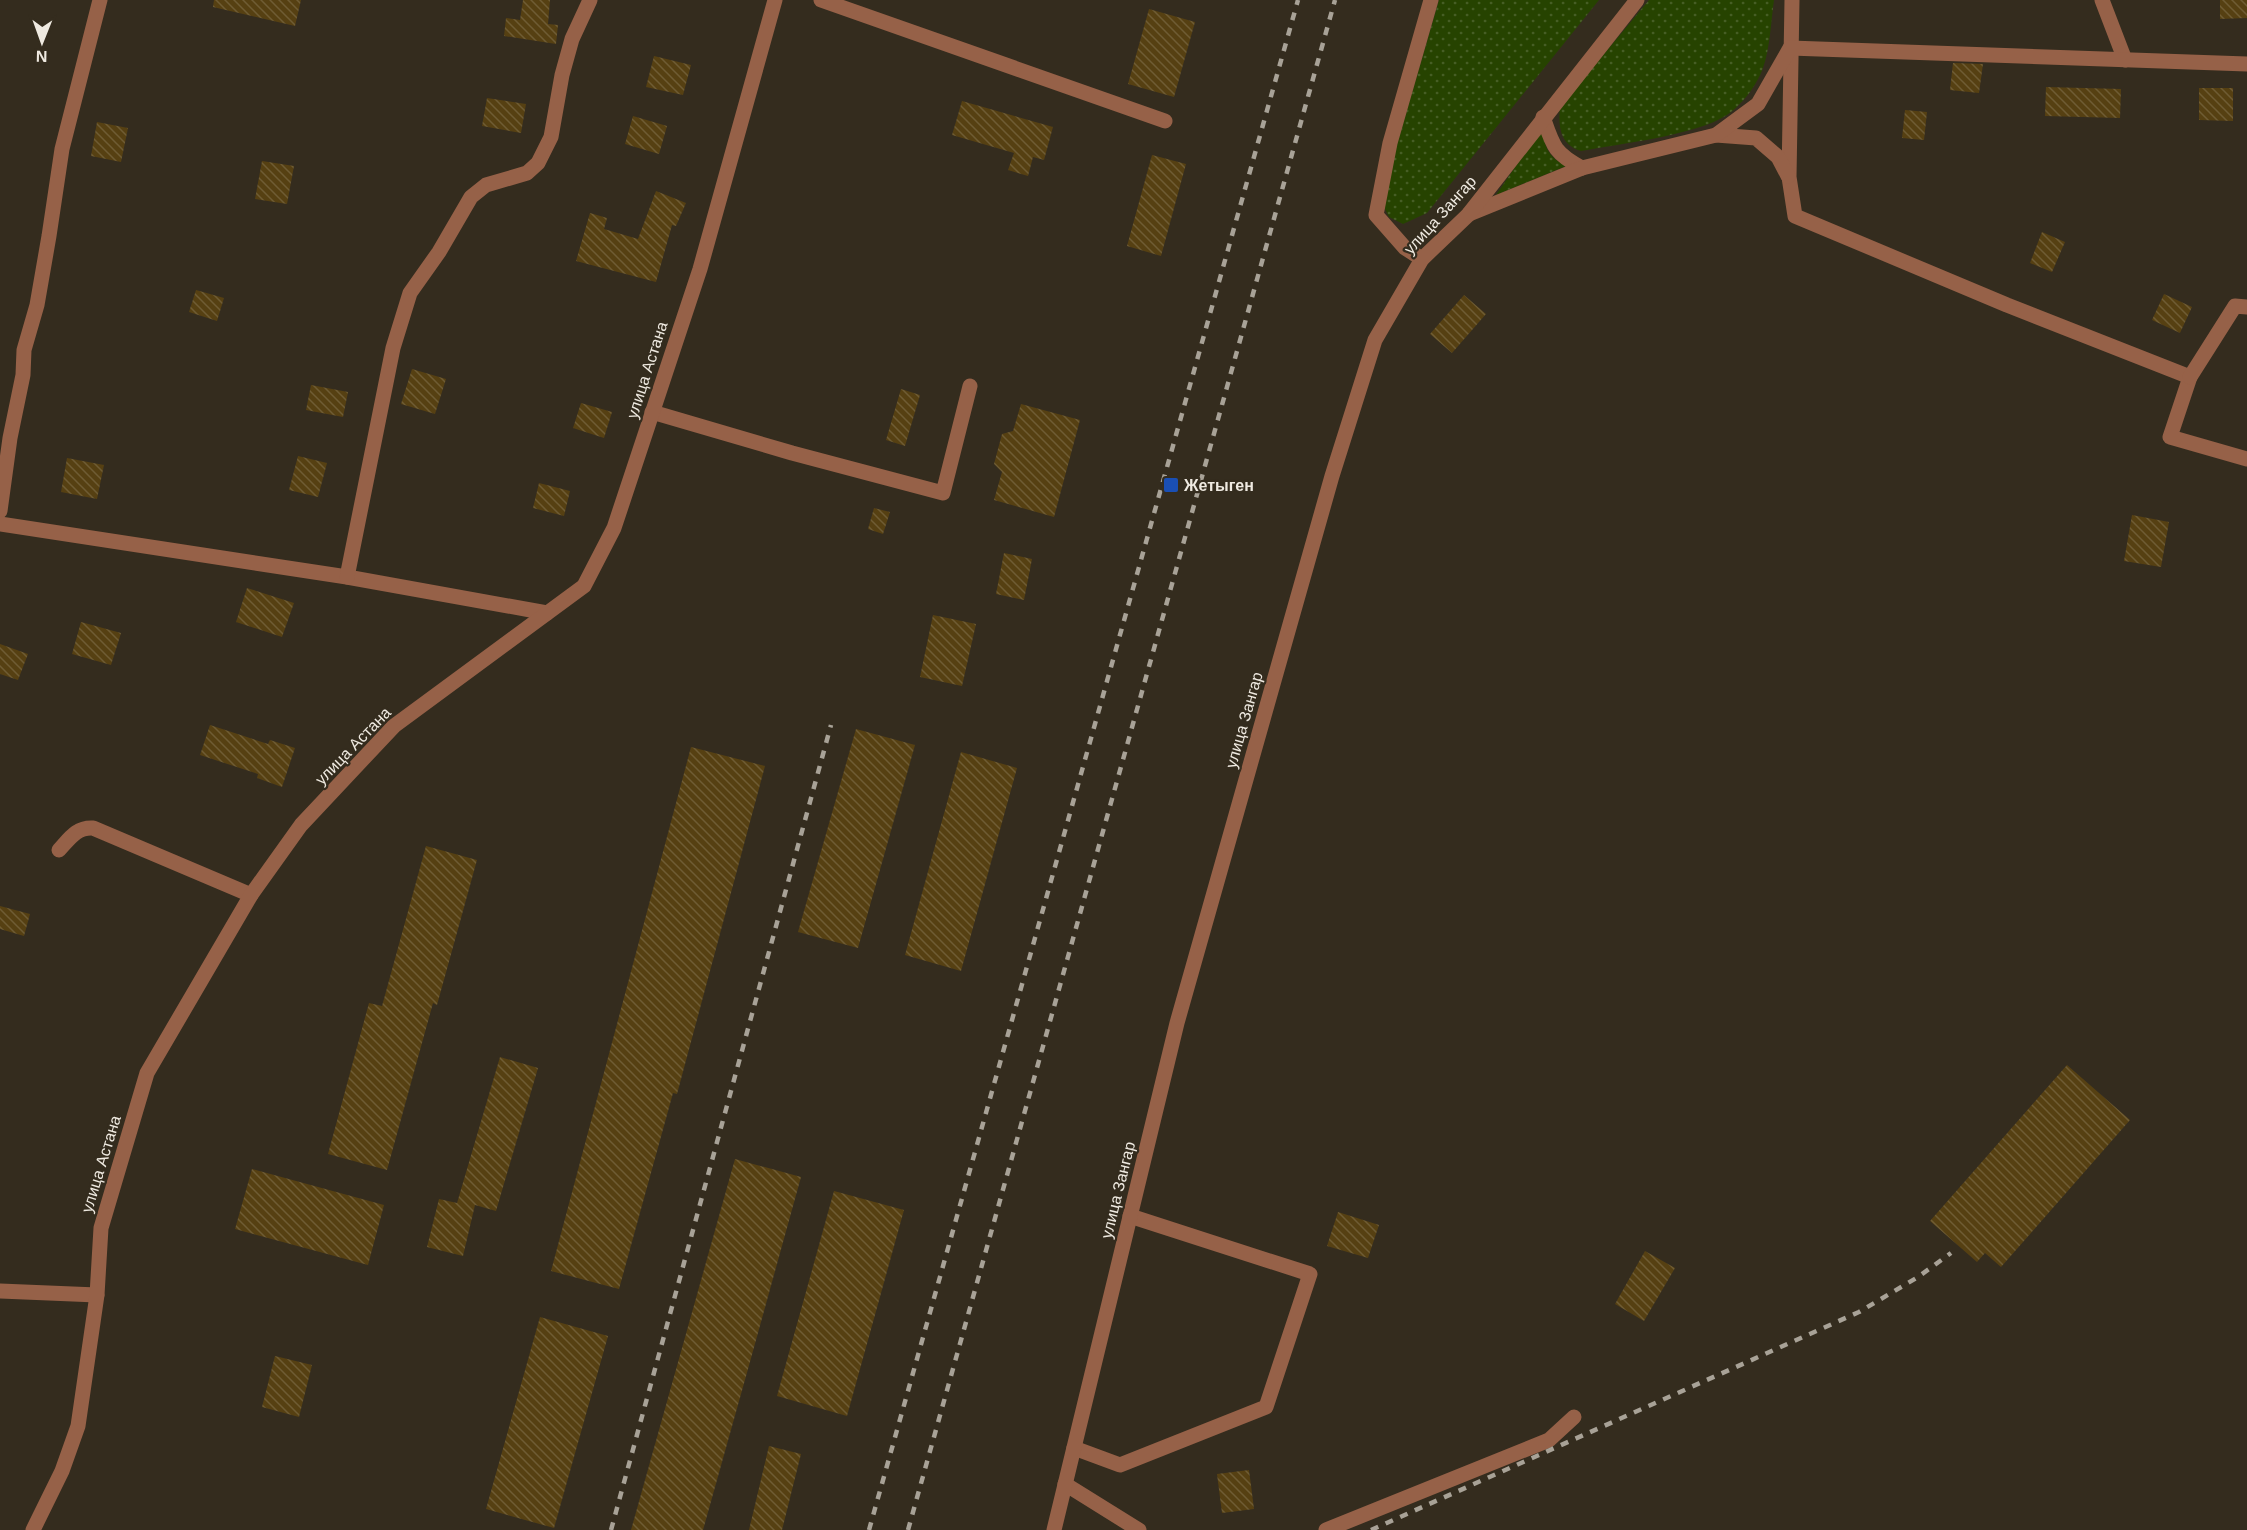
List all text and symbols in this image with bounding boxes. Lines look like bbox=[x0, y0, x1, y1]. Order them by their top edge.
north arrow bbox=[12, 12, 72, 72]
text: N bbox=[36, 48, 48, 65]
street label: улица Зангар bbox=[1401, 172, 1480, 258]
street label: улица Астана bbox=[623, 319, 671, 421]
marker: Жетыген bbox=[1162, 476, 1180, 494]
place label: Жетыген bbox=[1183, 477, 1254, 494]
street label: улица Зангар bbox=[1222, 670, 1266, 770]
street label: улица Астана bbox=[312, 704, 394, 788]
street label: улица Астана bbox=[78, 1113, 124, 1215]
street label: улица Зангар bbox=[1098, 1140, 1138, 1240]

